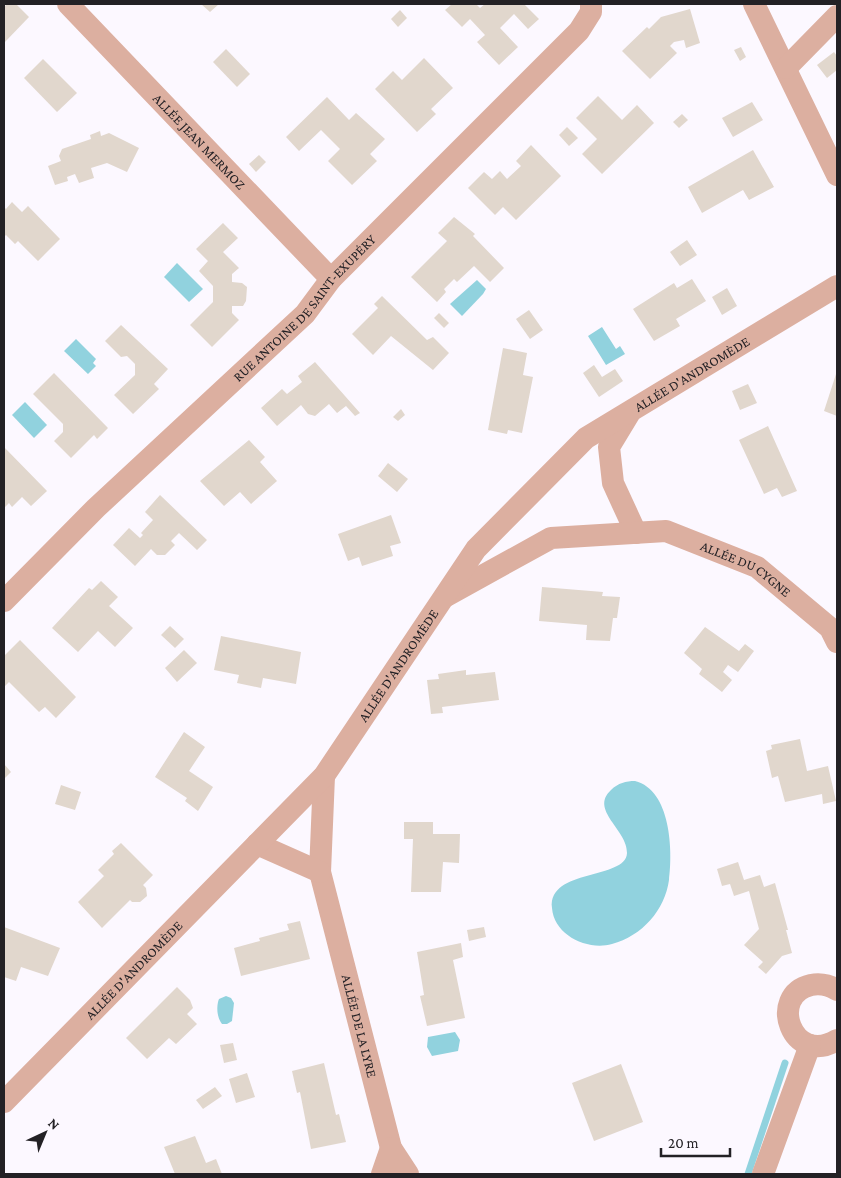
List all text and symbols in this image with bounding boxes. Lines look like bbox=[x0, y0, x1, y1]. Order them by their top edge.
street label: ALLÉE JEAN MERMOZ bbox=[150, 90, 249, 193]
street label: RUE ANTOINE DE SAINT-EXUPÉRY bbox=[230, 231, 379, 385]
street label: ALLÉE D'ANDROMÈDE bbox=[631, 333, 753, 415]
street label: ALLÉE DU CYGNE bbox=[698, 538, 795, 600]
street label: ALLÉE D'ANDROMÈDE bbox=[355, 606, 442, 725]
street label: ALLÉE D'ANDROMÈDE bbox=[82, 917, 186, 1023]
street label: ALLÉE DE LA LYRE bbox=[339, 973, 381, 1080]
north arrow bbox=[20, 1108, 70, 1158]
text: N bbox=[45, 1115, 63, 1133]
scale bar bbox=[661, 1126, 730, 1158]
text: 20 m bbox=[668, 1135, 699, 1151]

